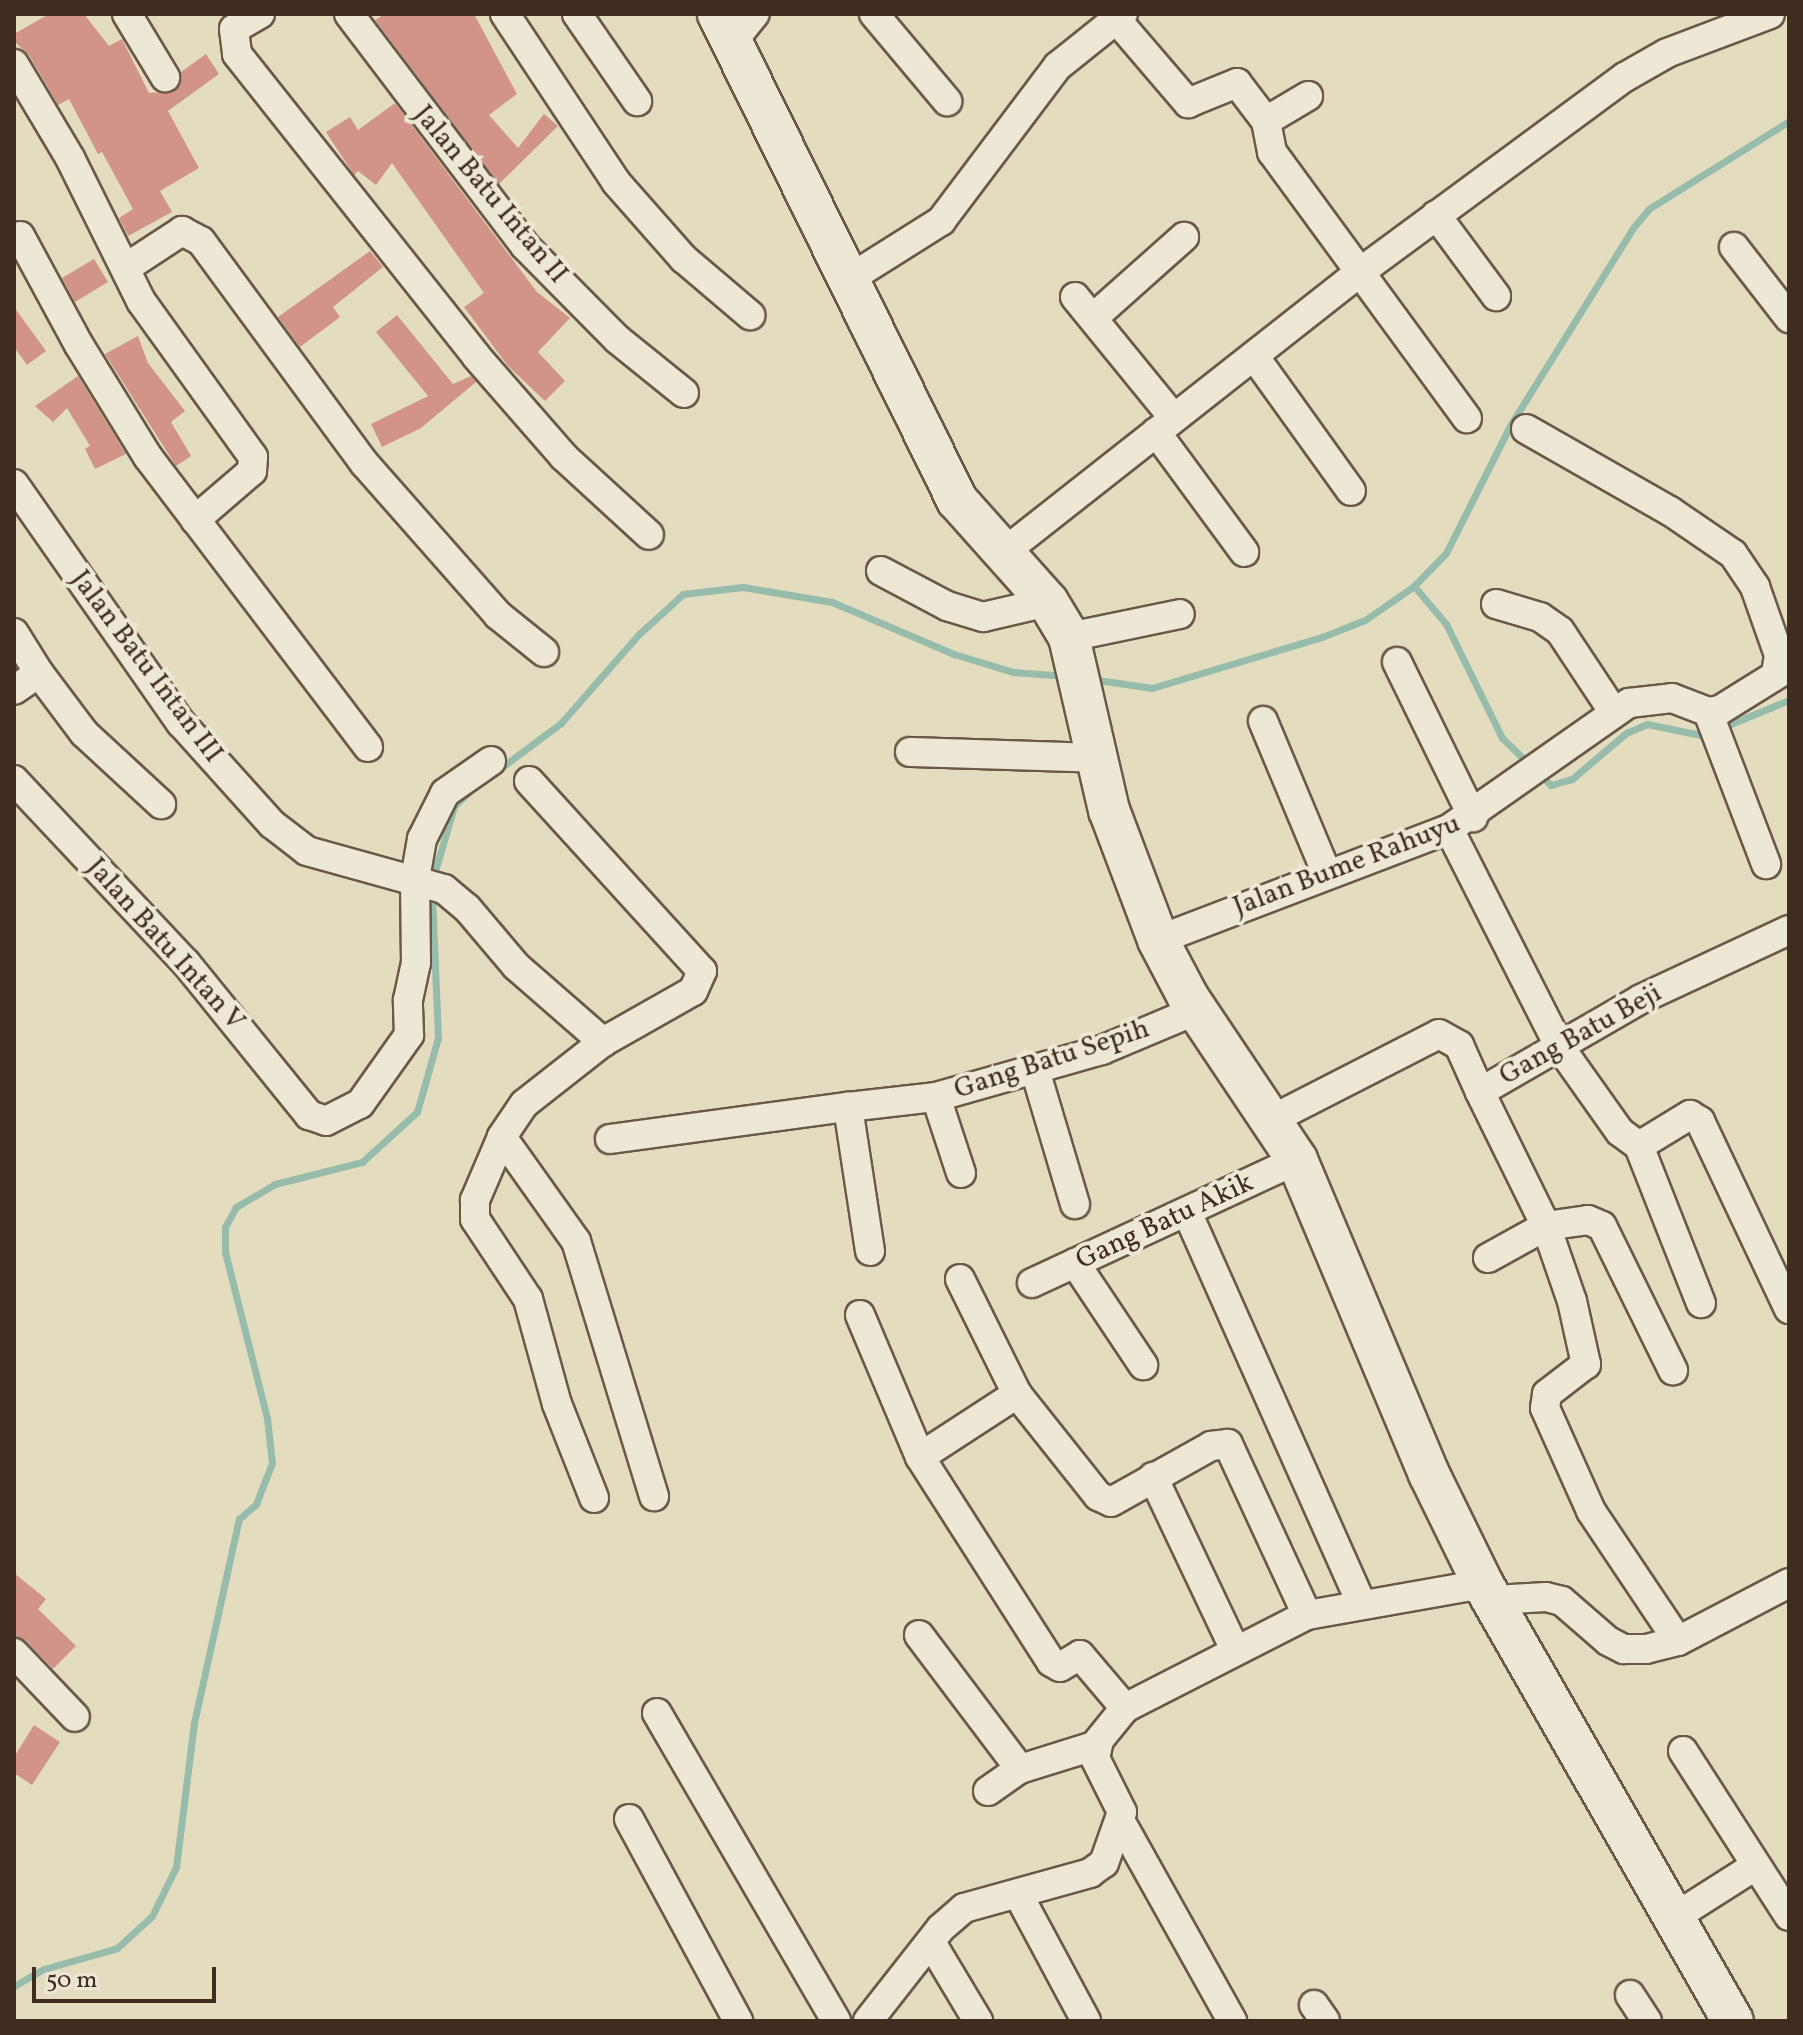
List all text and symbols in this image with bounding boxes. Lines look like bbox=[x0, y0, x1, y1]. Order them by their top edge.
street label: Jalan Batu Intan II bbox=[406, 99, 574, 291]
street label: Jalan Batu Intan III bbox=[63, 564, 229, 770]
street label: Jalan Bume Rahuyu bbox=[1229, 807, 1465, 925]
street label: Jalan Batu Intan V bbox=[78, 851, 252, 1039]
street label: Gang Batu Beji bbox=[1494, 977, 1668, 1093]
street label: Gang Batu Sepih bbox=[950, 1013, 1154, 1107]
street label: Gang Batu Akik bbox=[1071, 1166, 1259, 1278]
scale bar bbox=[36, 1951, 220, 2001]
text: 50 m bbox=[46, 1964, 98, 1998]

